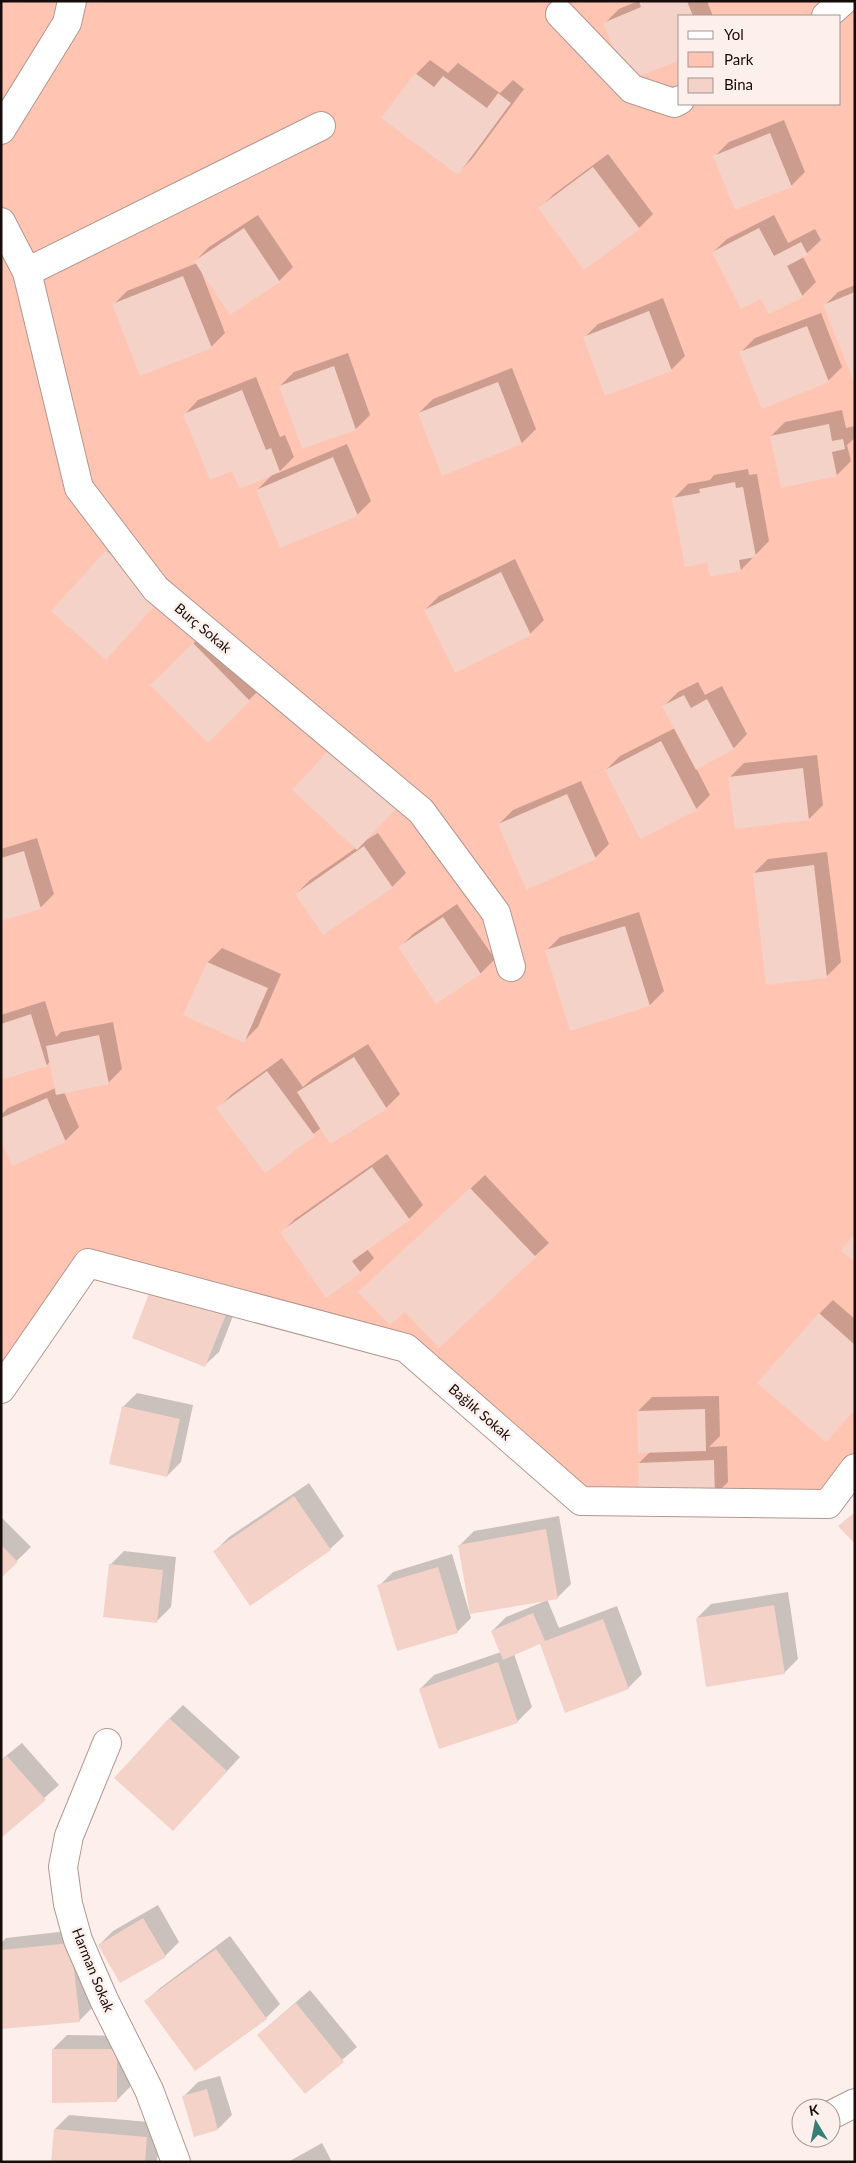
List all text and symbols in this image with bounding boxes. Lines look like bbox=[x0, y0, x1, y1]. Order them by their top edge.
legend bbox=[678, 15, 841, 105]
text: Yol bbox=[724, 25, 744, 43]
text: Park bbox=[724, 50, 754, 68]
text: Bina bbox=[724, 75, 753, 93]
street label: Burç Sokak bbox=[172, 599, 236, 657]
street label: Bağlık Sokak bbox=[446, 1380, 516, 1444]
street label: Harman Sokak bbox=[69, 1925, 118, 2015]
north arrow bbox=[791, 2098, 841, 2148]
text: K bbox=[807, 2100, 820, 2119]

